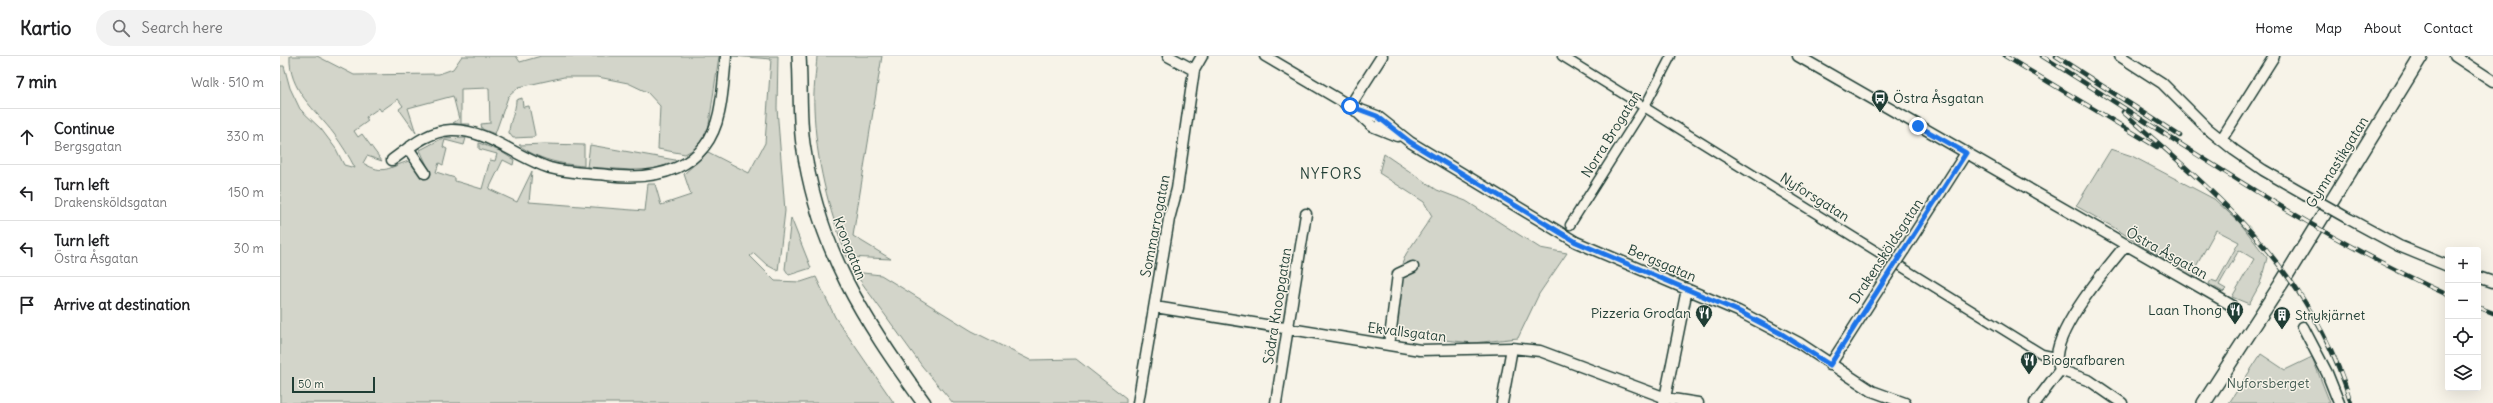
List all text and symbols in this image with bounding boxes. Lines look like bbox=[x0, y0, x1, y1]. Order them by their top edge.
search box bbox=[96, 10, 376, 46]
text: Kartio bbox=[20, 16, 72, 40]
icon: search bbox=[110, 17, 132, 39]
text: Search here bbox=[142, 18, 223, 37]
text: Home bbox=[2255, 19, 2293, 37]
text: Map bbox=[2315, 19, 2342, 37]
text: About bbox=[2364, 19, 2402, 37]
text: Contact bbox=[2424, 19, 2473, 37]
text: 7 min bbox=[16, 71, 57, 93]
text: Walk · 510 m bbox=[191, 74, 264, 91]
street label: Norra Brogatan bbox=[1577, 87, 1645, 181]
bus stop icon: Östra Åsgatan bbox=[1870, 88, 1890, 113]
place label: Östra Åsgatan bbox=[1893, 89, 1984, 107]
route start bbox=[1341, 97, 1359, 115]
street label: Gymnastikgatan bbox=[2302, 113, 2372, 211]
route end bbox=[1909, 117, 1927, 135]
text: Continue bbox=[54, 119, 115, 138]
icon: ahead bbox=[16, 126, 38, 148]
text: 330 m bbox=[226, 128, 264, 145]
text: Bergsgatan bbox=[54, 138, 122, 155]
district label: NYFORS bbox=[1300, 164, 1362, 183]
street label: Nyforsgatan bbox=[1777, 169, 1853, 225]
street label: Sommarrogatan bbox=[1136, 173, 1174, 279]
text: Turn left bbox=[54, 175, 109, 194]
icon: left bbox=[16, 182, 38, 204]
text: 150 m bbox=[228, 184, 264, 201]
text: Drakensköldsgatan bbox=[54, 194, 167, 211]
street label: Drakensköldsgatan bbox=[1845, 195, 1927, 307]
street label: Krongatan bbox=[829, 214, 871, 282]
street label: Östra Åsgatan bbox=[2123, 223, 2211, 283]
text: Turn left bbox=[54, 231, 109, 250]
icon: left bbox=[16, 238, 38, 260]
text: 30 m bbox=[234, 240, 264, 257]
street label: Bergsgatan bbox=[1625, 240, 1699, 286]
street label: Södra Knoopgatan bbox=[1259, 246, 1295, 366]
map controls bbox=[2445, 247, 2481, 391]
button: + bbox=[2445, 247, 2481, 283]
text: Östra Åsgatan bbox=[54, 250, 138, 267]
button: − bbox=[2445, 283, 2481, 319]
icon: arrive bbox=[16, 294, 38, 316]
text: Arrive at destination bbox=[54, 295, 190, 314]
restaurant icon: Laan Thong bbox=[2225, 300, 2245, 325]
place label: Laan Thong bbox=[2148, 301, 2222, 319]
restaurant icon: Pizzeria Grodan bbox=[1694, 303, 1714, 328]
place label: Pizzeria Grodan bbox=[1591, 304, 1691, 322]
building icon: Strykjärnet bbox=[2272, 305, 2292, 330]
place label: Strykjärnet bbox=[2295, 306, 2366, 324]
street label: Ekvallsgatan bbox=[1367, 318, 1447, 346]
button: locate bbox=[2445, 319, 2481, 355]
restaurant icon: Biografbaren bbox=[2019, 350, 2039, 375]
place label: Biografbaren bbox=[2042, 351, 2125, 369]
button: layers bbox=[2445, 355, 2481, 391]
park label: Nyforsberget bbox=[2227, 374, 2310, 392]
scale bar bbox=[292, 375, 375, 394]
text: 50 m bbox=[298, 377, 324, 391]

